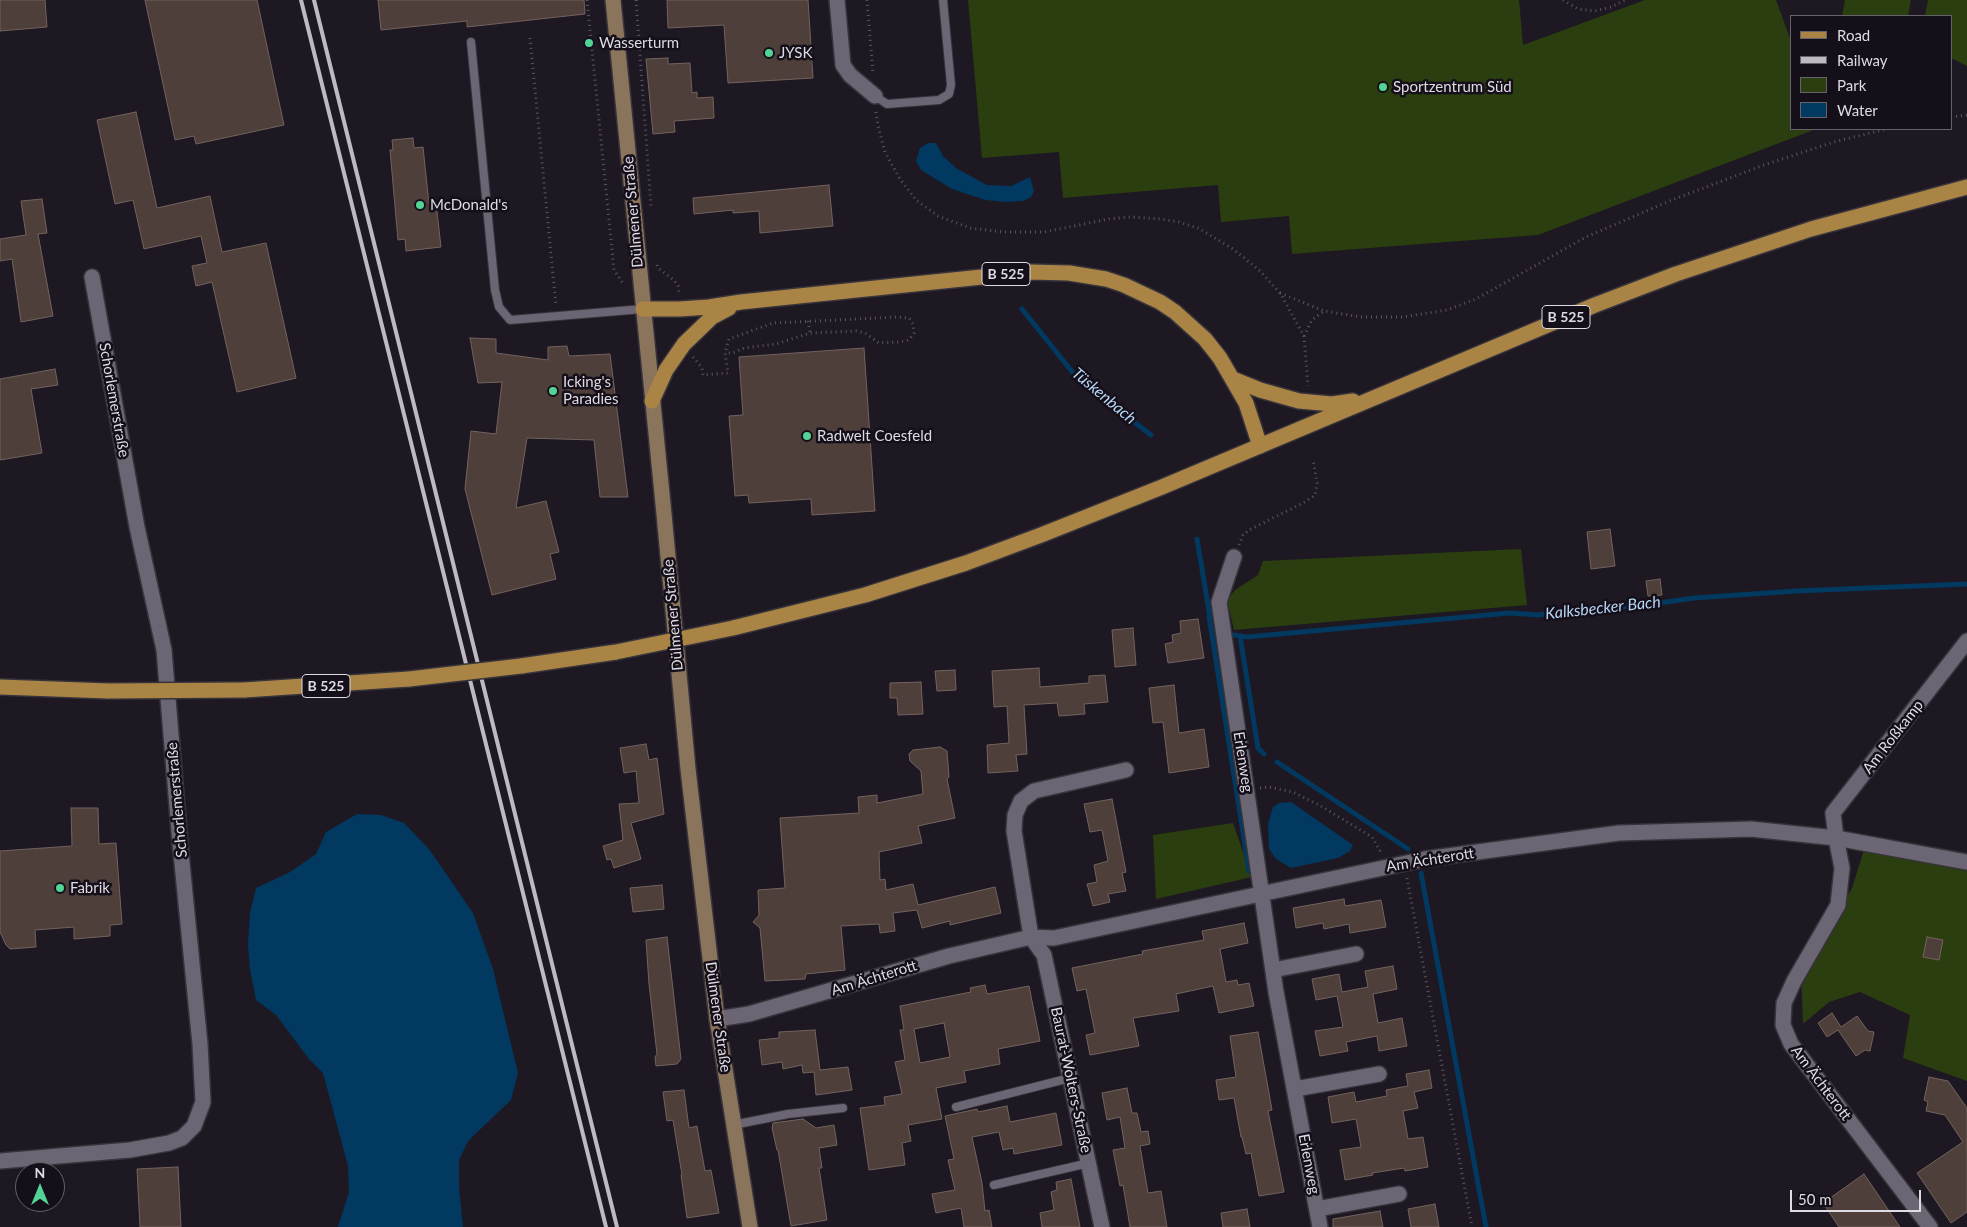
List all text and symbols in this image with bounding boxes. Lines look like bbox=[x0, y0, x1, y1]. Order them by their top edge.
legend bbox=[1790, 15, 1952, 130]
text: Road bbox=[1837, 26, 1870, 44]
place label: Wasserturm bbox=[599, 34, 679, 52]
marker: Wasserturm bbox=[583, 37, 595, 49]
place label: JYSK bbox=[779, 44, 812, 62]
marker: JYSK bbox=[763, 47, 775, 59]
text: Railway bbox=[1837, 51, 1888, 69]
text: Park bbox=[1837, 76, 1866, 94]
place label: Sportzentrum Süd bbox=[1393, 78, 1512, 96]
marker: Sportzentrum Süd bbox=[1377, 81, 1389, 93]
text: Water bbox=[1837, 101, 1878, 119]
street label: Dülmener Straße bbox=[619, 156, 647, 268]
place label: McDonald's bbox=[430, 196, 508, 214]
marker: McDonald's bbox=[414, 199, 426, 211]
road number: B 525 bbox=[982, 262, 1030, 286]
road number: B 525 bbox=[1542, 306, 1590, 328]
street label: Schorlemerstraße bbox=[95, 341, 133, 459]
water label: Tüskenbach bbox=[1068, 364, 1140, 428]
place label: Icking's Paradies bbox=[563, 373, 618, 408]
marker: Icking's Paradies bbox=[547, 385, 559, 397]
place label: Radwelt Coesfeld bbox=[817, 427, 932, 445]
marker: Radwelt Coesfeld bbox=[801, 430, 813, 442]
street label: Dülmener Straße bbox=[659, 559, 687, 671]
water label: Kalksbecker Bach bbox=[1544, 592, 1662, 624]
road number: B 525 bbox=[302, 674, 350, 698]
street label: Am Roßkamp bbox=[1859, 697, 1927, 777]
street label: Erlenweg bbox=[1229, 730, 1257, 794]
street label: Schorlemerstraße bbox=[163, 741, 191, 859]
street label: Am Ächterott bbox=[1385, 844, 1475, 876]
place label: Fabrik bbox=[70, 879, 110, 897]
marker: Fabrik bbox=[54, 882, 66, 894]
street label: Am Ächterott bbox=[829, 956, 919, 1000]
street label: Dülmener Straße bbox=[701, 960, 735, 1074]
street label: Baurat-Wolters-Straße bbox=[1047, 1005, 1095, 1155]
street label: Am Ächterott bbox=[1787, 1042, 1855, 1124]
street label: Erlenweg bbox=[1294, 1132, 1324, 1196]
north arrow bbox=[15, 1162, 65, 1212]
text: N bbox=[35, 1164, 45, 1181]
scale bar bbox=[1792, 1180, 1923, 1212]
text: 50 m bbox=[1798, 1190, 1832, 1208]

